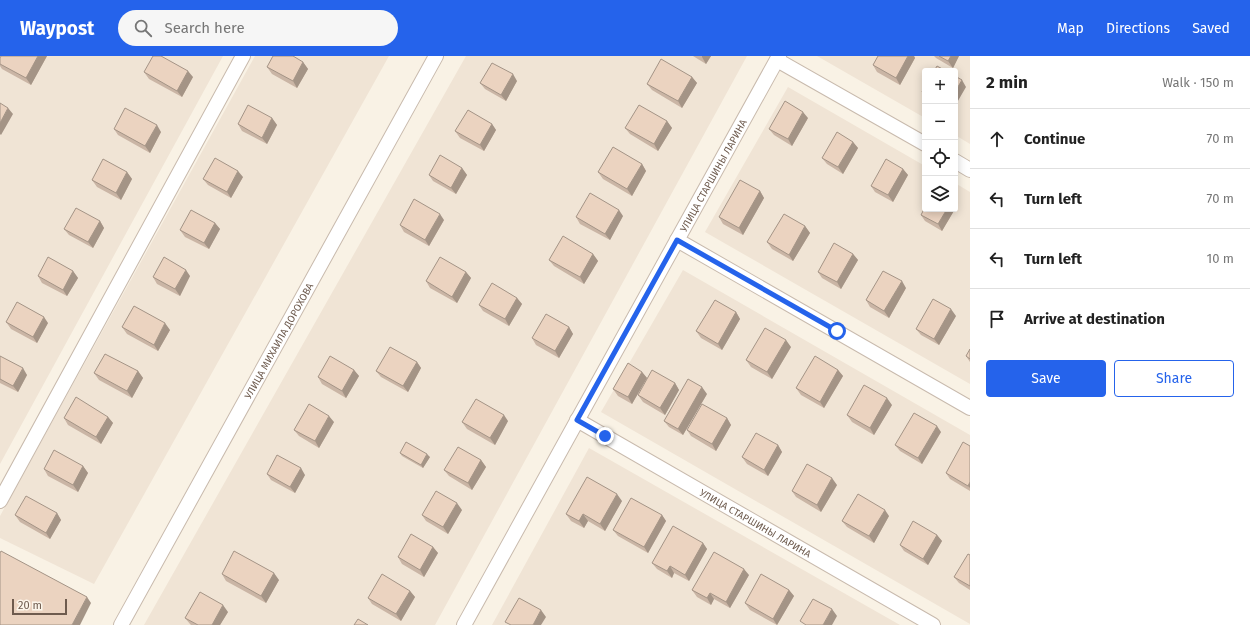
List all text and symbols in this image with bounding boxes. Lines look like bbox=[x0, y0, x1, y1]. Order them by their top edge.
search box bbox=[118, 10, 398, 46]
text: Waypost bbox=[20, 17, 94, 40]
icon: search bbox=[132, 17, 154, 39]
text: Search here bbox=[164, 19, 245, 37]
text: Map bbox=[1057, 20, 1084, 37]
text: Directions bbox=[1106, 20, 1170, 37]
text: Saved bbox=[1192, 20, 1230, 37]
map controls bbox=[922, 68, 958, 212]
button: + bbox=[922, 68, 958, 104]
text: 2 min bbox=[986, 72, 1028, 93]
text: Walk · 150 m bbox=[1162, 75, 1234, 90]
button: − bbox=[922, 104, 958, 140]
street label: УЛИЦА СТАРШИНЫ ЛАРИНА bbox=[678, 117, 750, 234]
icon: ahead bbox=[986, 128, 1008, 150]
text: Continue bbox=[1024, 130, 1085, 148]
text: 70 m bbox=[1207, 131, 1234, 146]
button: locate bbox=[922, 140, 958, 176]
button: layers bbox=[922, 176, 958, 212]
icon: left bbox=[986, 188, 1008, 210]
text: Turn left bbox=[1024, 190, 1082, 208]
text: 70 m bbox=[1207, 191, 1234, 206]
icon: left bbox=[986, 248, 1008, 270]
text: Turn left bbox=[1024, 250, 1082, 268]
text: 10 m bbox=[1207, 251, 1234, 266]
street label: УЛИЦА МИХАИЛА ДОРОХОВА bbox=[242, 281, 316, 401]
icon: arrive bbox=[986, 308, 1008, 330]
text: Arrive at destination bbox=[1024, 310, 1165, 328]
route start bbox=[828, 322, 846, 340]
button: Save bbox=[986, 360, 1106, 397]
button: Share bbox=[1114, 360, 1234, 397]
route end bbox=[596, 427, 614, 445]
street label: УЛИЦА СТАРШИНЫ ЛАРИНА bbox=[697, 487, 813, 561]
scale bar bbox=[12, 597, 67, 616]
text: 20 m bbox=[18, 599, 42, 612]

